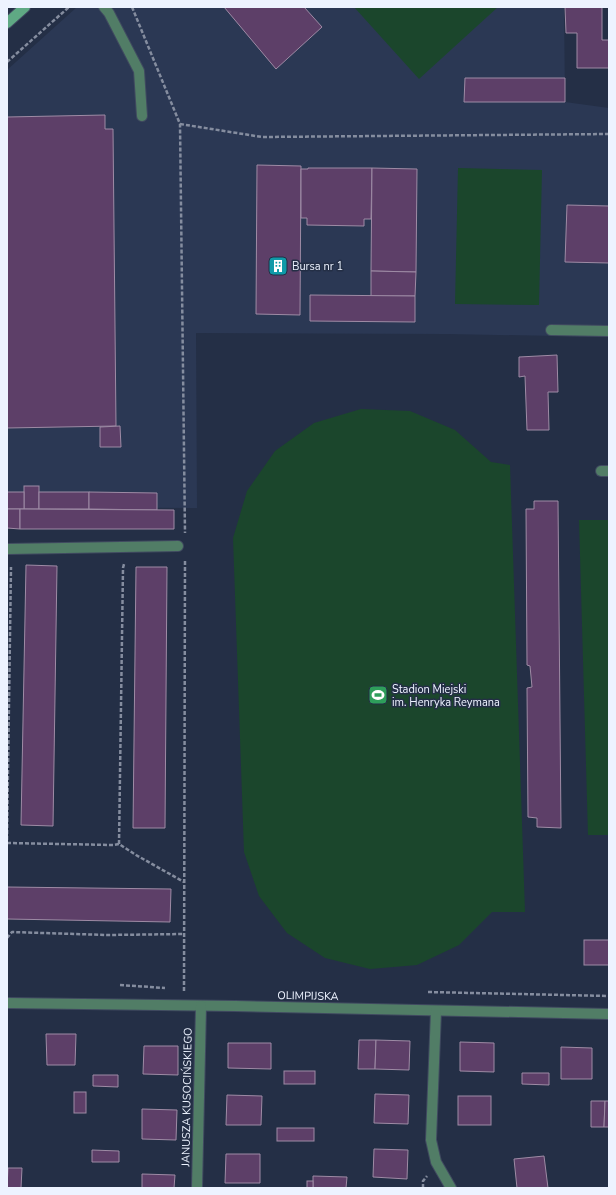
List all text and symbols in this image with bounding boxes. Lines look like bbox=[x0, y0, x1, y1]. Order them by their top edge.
building icon: Bursa nr 1 bbox=[267, 255, 289, 277]
place label: Bursa nr 1 bbox=[292, 259, 343, 274]
place label: Stadion Miejski im. Henryka Reymana bbox=[392, 682, 500, 710]
sports icon: Stadion Miejski im. Henryka Reymana bbox=[367, 684, 389, 706]
street label: OLIMPIJSKA bbox=[277, 988, 339, 1004]
street label: JANUSZA KUSOCIŃSKIEGO bbox=[177, 1027, 196, 1168]

